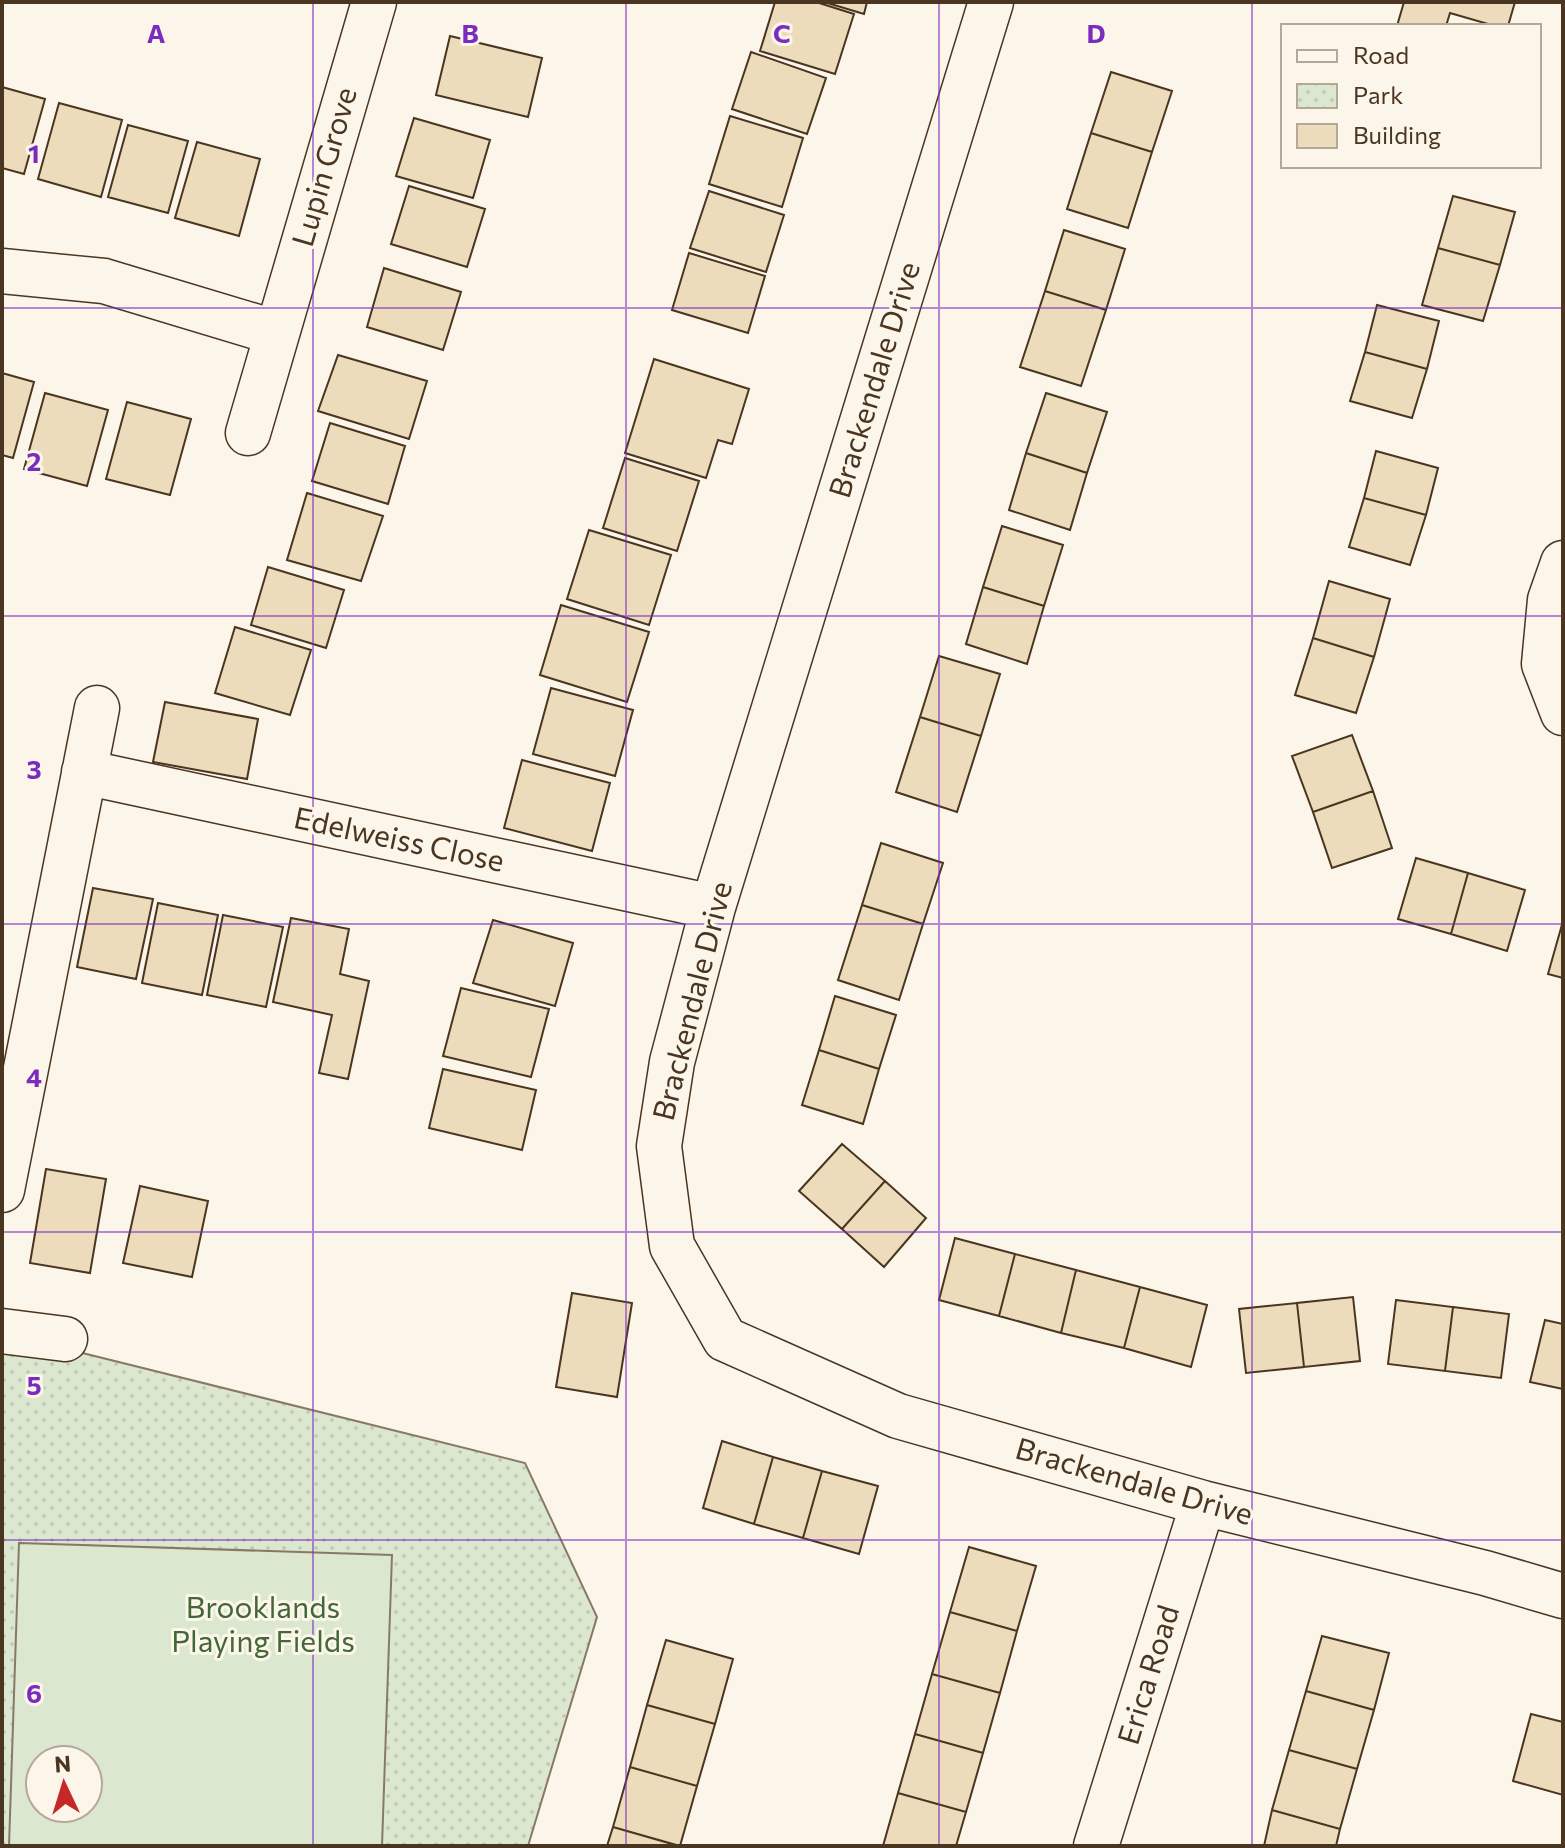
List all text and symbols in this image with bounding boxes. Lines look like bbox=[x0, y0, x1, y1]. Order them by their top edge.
text: A bbox=[147, 17, 166, 48]
text: B bbox=[461, 17, 479, 48]
text: C bbox=[773, 17, 791, 48]
text: D bbox=[1086, 17, 1106, 48]
legend bbox=[1281, 24, 1541, 168]
text: Road bbox=[1353, 40, 1409, 69]
text: Park bbox=[1353, 80, 1403, 109]
street label: Lupin Grove bbox=[282, 82, 363, 250]
text: Building bbox=[1353, 120, 1441, 149]
text: 1 bbox=[28, 137, 40, 168]
street label: Brackendale Drive bbox=[819, 257, 926, 502]
text: 2 bbox=[27, 445, 41, 476]
text: 3 bbox=[26, 753, 42, 784]
street label: Edelweiss Close bbox=[291, 797, 508, 878]
street label: Brackendale Drive bbox=[643, 877, 738, 1124]
text: 4 bbox=[26, 1061, 42, 1092]
text: 5 bbox=[26, 1369, 42, 1400]
street label: Brackendale Drive bbox=[1012, 1428, 1257, 1531]
park label: Brooklands Playing Fields bbox=[171, 1587, 355, 1658]
street label: Erica Road bbox=[1108, 1600, 1185, 1748]
text: 6 bbox=[26, 1677, 42, 1708]
north arrow bbox=[24, 1744, 104, 1824]
text: N bbox=[53, 1750, 72, 1778]

